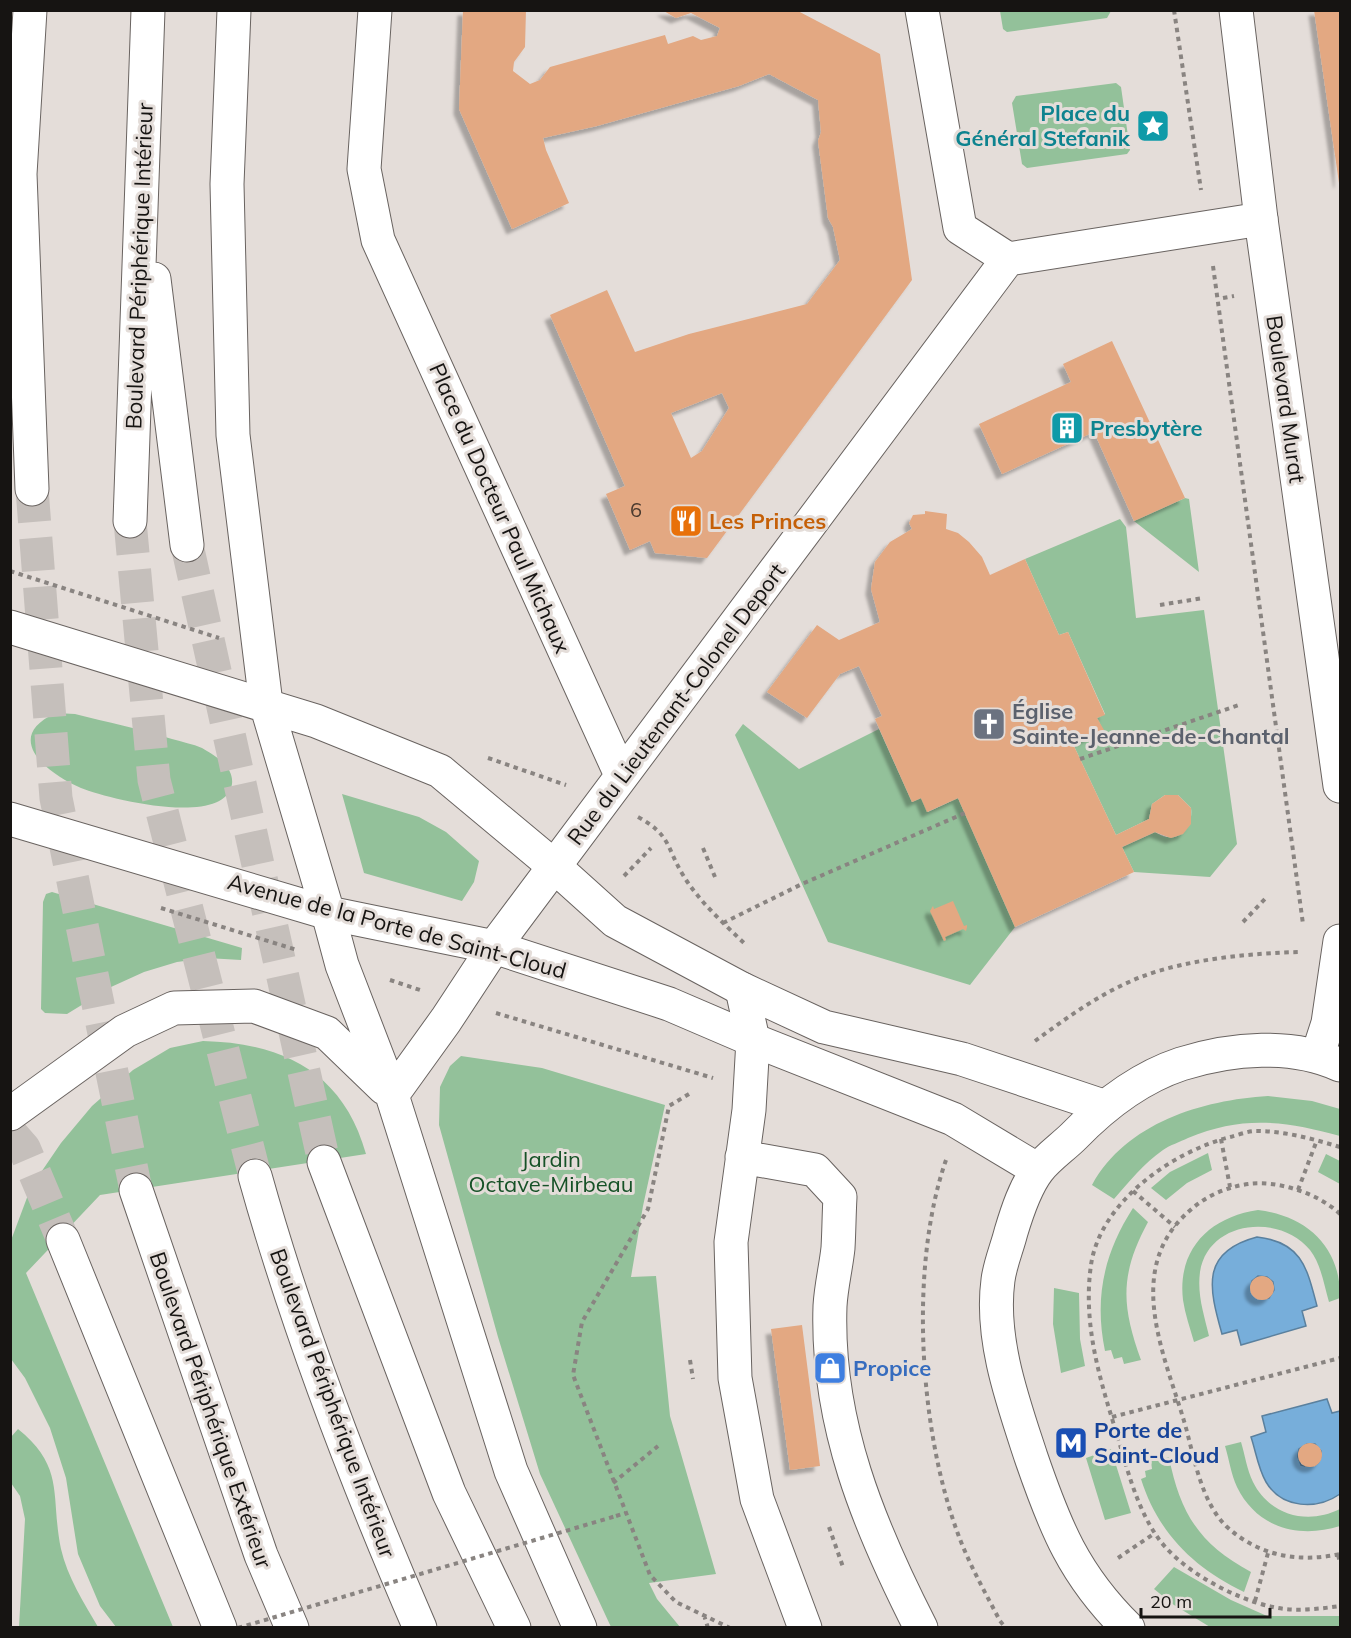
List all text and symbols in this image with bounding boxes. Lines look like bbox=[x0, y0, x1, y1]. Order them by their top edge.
place label: Place du Général Stefanik bbox=[955, 99, 1131, 152]
street label: Boulevard Périphérique Intérieur bbox=[119, 102, 159, 430]
place icon: Place du Général Stefanik bbox=[1135, 108, 1171, 144]
street label: Boulevard Murat bbox=[1260, 313, 1312, 485]
street label: Place du Docteur Paul Michaux bbox=[423, 358, 577, 658]
building icon: Presbytère bbox=[1049, 410, 1085, 446]
place label: Presbytère bbox=[1090, 414, 1202, 442]
house number: 6 bbox=[630, 497, 642, 522]
restaurant icon: Les Princes bbox=[668, 503, 704, 539]
place label: Les Princes bbox=[709, 507, 826, 535]
street label: Rue du Lieutenant-Colonel Deport bbox=[561, 557, 791, 850]
place label: Église Sainte-Jeanne-de-Chantal bbox=[1012, 697, 1290, 750]
church icon: Église Sainte-Jeanne-de-Chantal bbox=[971, 706, 1007, 742]
street label: Avenue de la Porte de Saint-Cloud bbox=[225, 867, 569, 985]
park label: Jardin Octave-Mirbeau bbox=[469, 1145, 634, 1198]
street label: Boulevard Périphérique Intérieur bbox=[264, 1245, 402, 1561]
street label: Boulevard Périphérique Extérieur bbox=[144, 1248, 278, 1572]
shop icon: Propice bbox=[812, 1350, 848, 1386]
place label: Propice bbox=[853, 1354, 931, 1382]
place label: Porte de Saint-Cloud bbox=[1094, 1416, 1219, 1469]
metro station icon: Porte de Saint-Cloud bbox=[1053, 1425, 1089, 1461]
scale bar bbox=[1141, 1581, 1270, 1619]
text: 20 m bbox=[1150, 1590, 1192, 1613]

